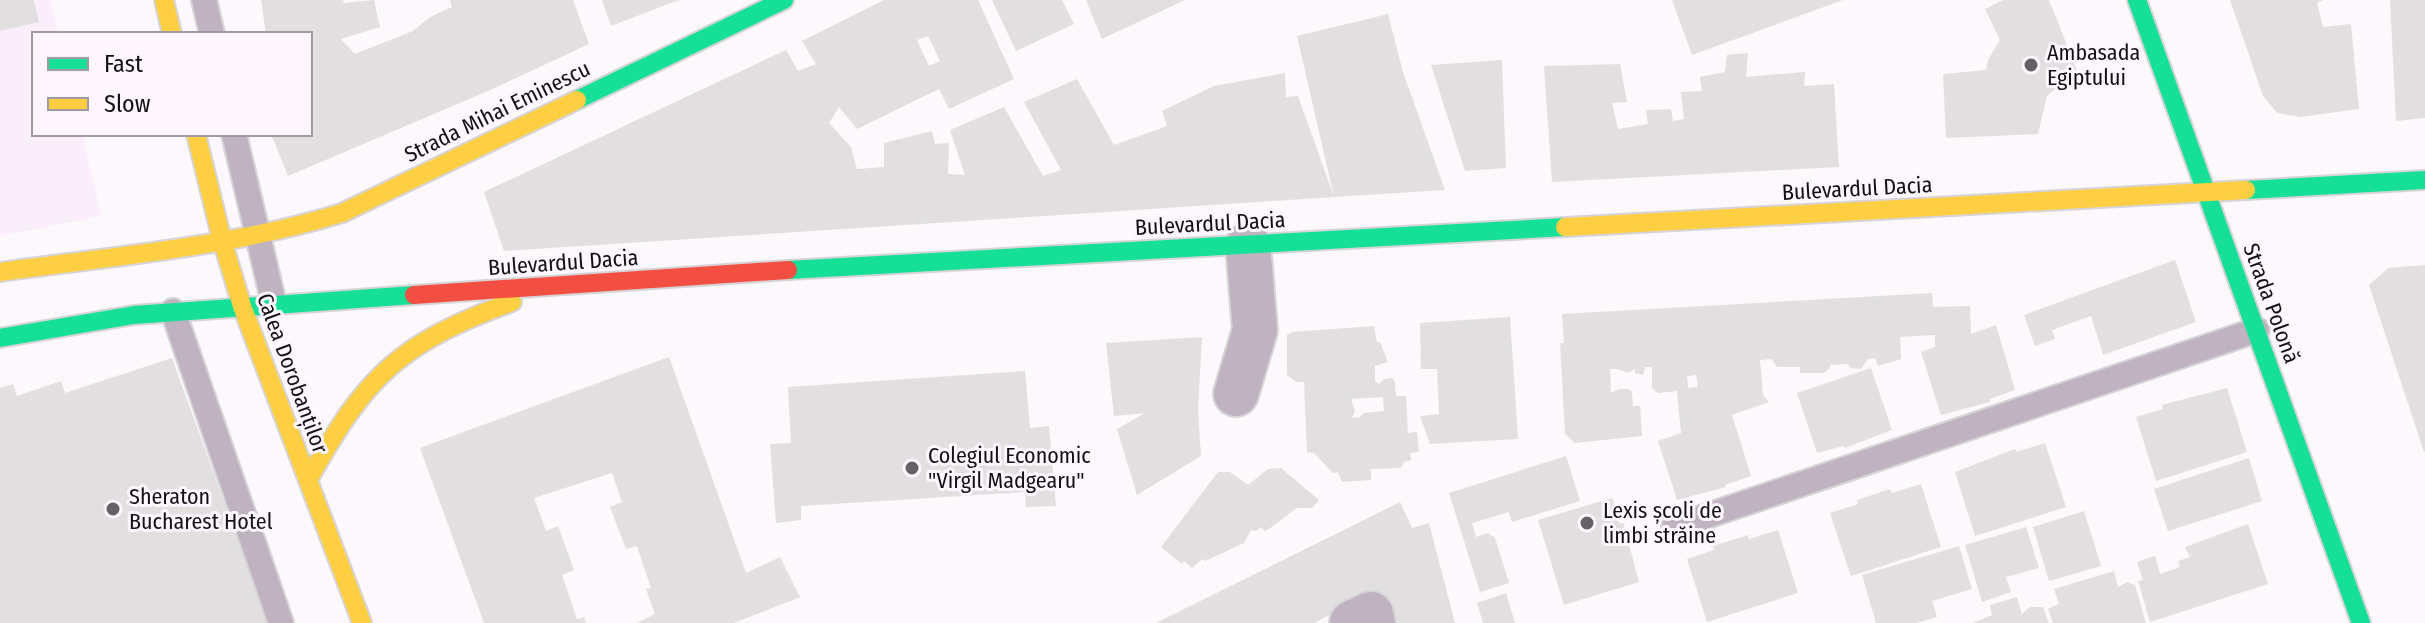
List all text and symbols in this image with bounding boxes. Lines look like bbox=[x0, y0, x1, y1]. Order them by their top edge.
legend bbox=[32, 32, 312, 136]
place label: Ambasada Egiptului bbox=[2047, 39, 2140, 91]
text: Fast bbox=[104, 50, 143, 78]
street label: Strada Mihai Eminescu bbox=[400, 55, 594, 168]
marker: Ambasada Egiptului bbox=[2022, 56, 2040, 74]
text: Slow bbox=[104, 90, 151, 118]
street label: Bulevardul Dacia bbox=[1781, 171, 1933, 206]
street label: Bulevardul Dacia bbox=[1134, 206, 1286, 241]
street label: Strada Polonă bbox=[2237, 239, 2306, 367]
street label: Bulevardul Dacia bbox=[487, 244, 639, 281]
street label: Calea Dorobanților bbox=[251, 289, 334, 457]
place label: Colegiul Economic "Virgil Madgearu" bbox=[928, 442, 1091, 494]
marker: Colegiul Economic "Virgil Madgearu" bbox=[903, 459, 921, 477]
place label: Sheraton Bucharest Hotel bbox=[129, 483, 273, 535]
place label: Lexis școli de limbi străine bbox=[1603, 497, 1722, 549]
marker: Sheraton Bucharest Hotel bbox=[104, 500, 122, 518]
marker: Lexis școli de limbi străine bbox=[1578, 514, 1596, 532]

